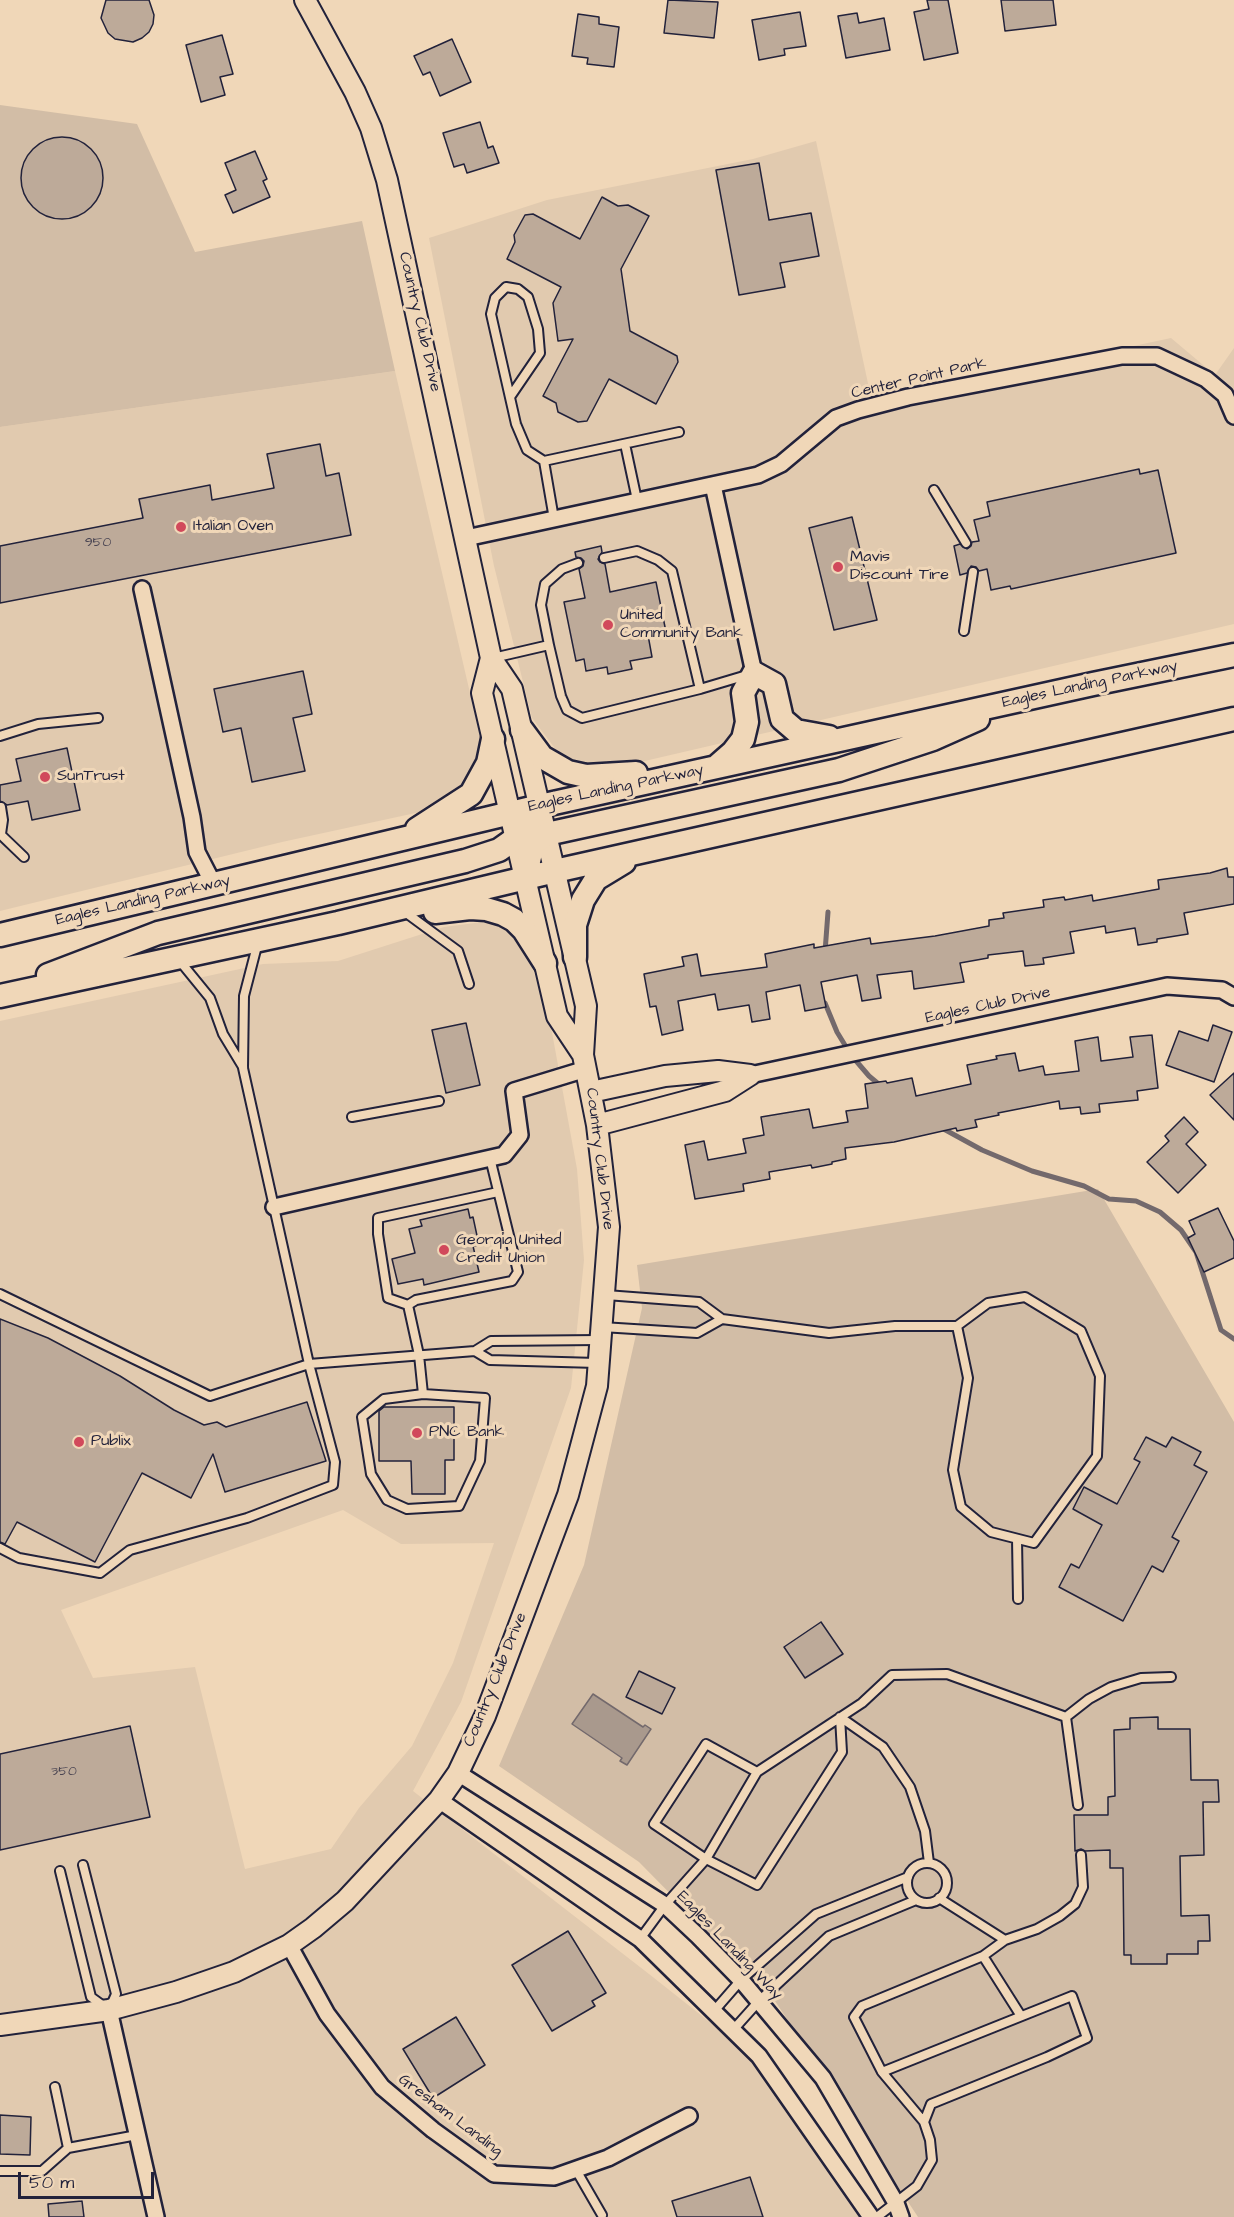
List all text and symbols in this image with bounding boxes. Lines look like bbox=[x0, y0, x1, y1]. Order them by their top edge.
street label: Country Club Drive bbox=[394, 250, 444, 394]
street label: Center Point Park bbox=[850, 354, 988, 404]
place label: Italian Oven bbox=[193, 517, 273, 537]
marker: Italian Oven bbox=[174, 520, 188, 534]
house number: 950 bbox=[85, 535, 111, 551]
place label: Mavis Discount Tire bbox=[850, 548, 949, 586]
marker: Mavis Discount Tire bbox=[831, 560, 845, 574]
place label: United Community Bank bbox=[620, 606, 743, 644]
marker: United Community Bank bbox=[601, 618, 615, 632]
street label: Eagles Landing Parkway bbox=[1001, 657, 1179, 713]
street label: Eagles Landing Parkway bbox=[527, 761, 705, 817]
place label: SunTrust bbox=[57, 767, 125, 787]
marker: SunTrust bbox=[38, 770, 52, 784]
street label: Eagles Landing Parkway bbox=[54, 872, 232, 930]
street label: Eagles Club Drive bbox=[924, 983, 1052, 1029]
street label: Country Club Drive bbox=[581, 1087, 617, 1231]
place label: Georgia United Credit Union bbox=[456, 1231, 562, 1269]
marker: Georgia United Credit Union bbox=[437, 1243, 451, 1257]
place label: PNC Bank bbox=[429, 1423, 504, 1443]
marker: PNC Bank bbox=[410, 1426, 424, 1440]
place label: Publix bbox=[91, 1432, 131, 1452]
marker: Publix bbox=[72, 1435, 86, 1449]
street label: Country Club Drive bbox=[460, 1610, 532, 1750]
house number: 350 bbox=[51, 1764, 77, 1780]
street label: Eagles Landing Way bbox=[672, 1888, 786, 2004]
street label: Gresham Landing bbox=[394, 2071, 506, 2161]
scale bar bbox=[21, 2160, 158, 2198]
text: 50 m bbox=[29, 2170, 74, 2195]

